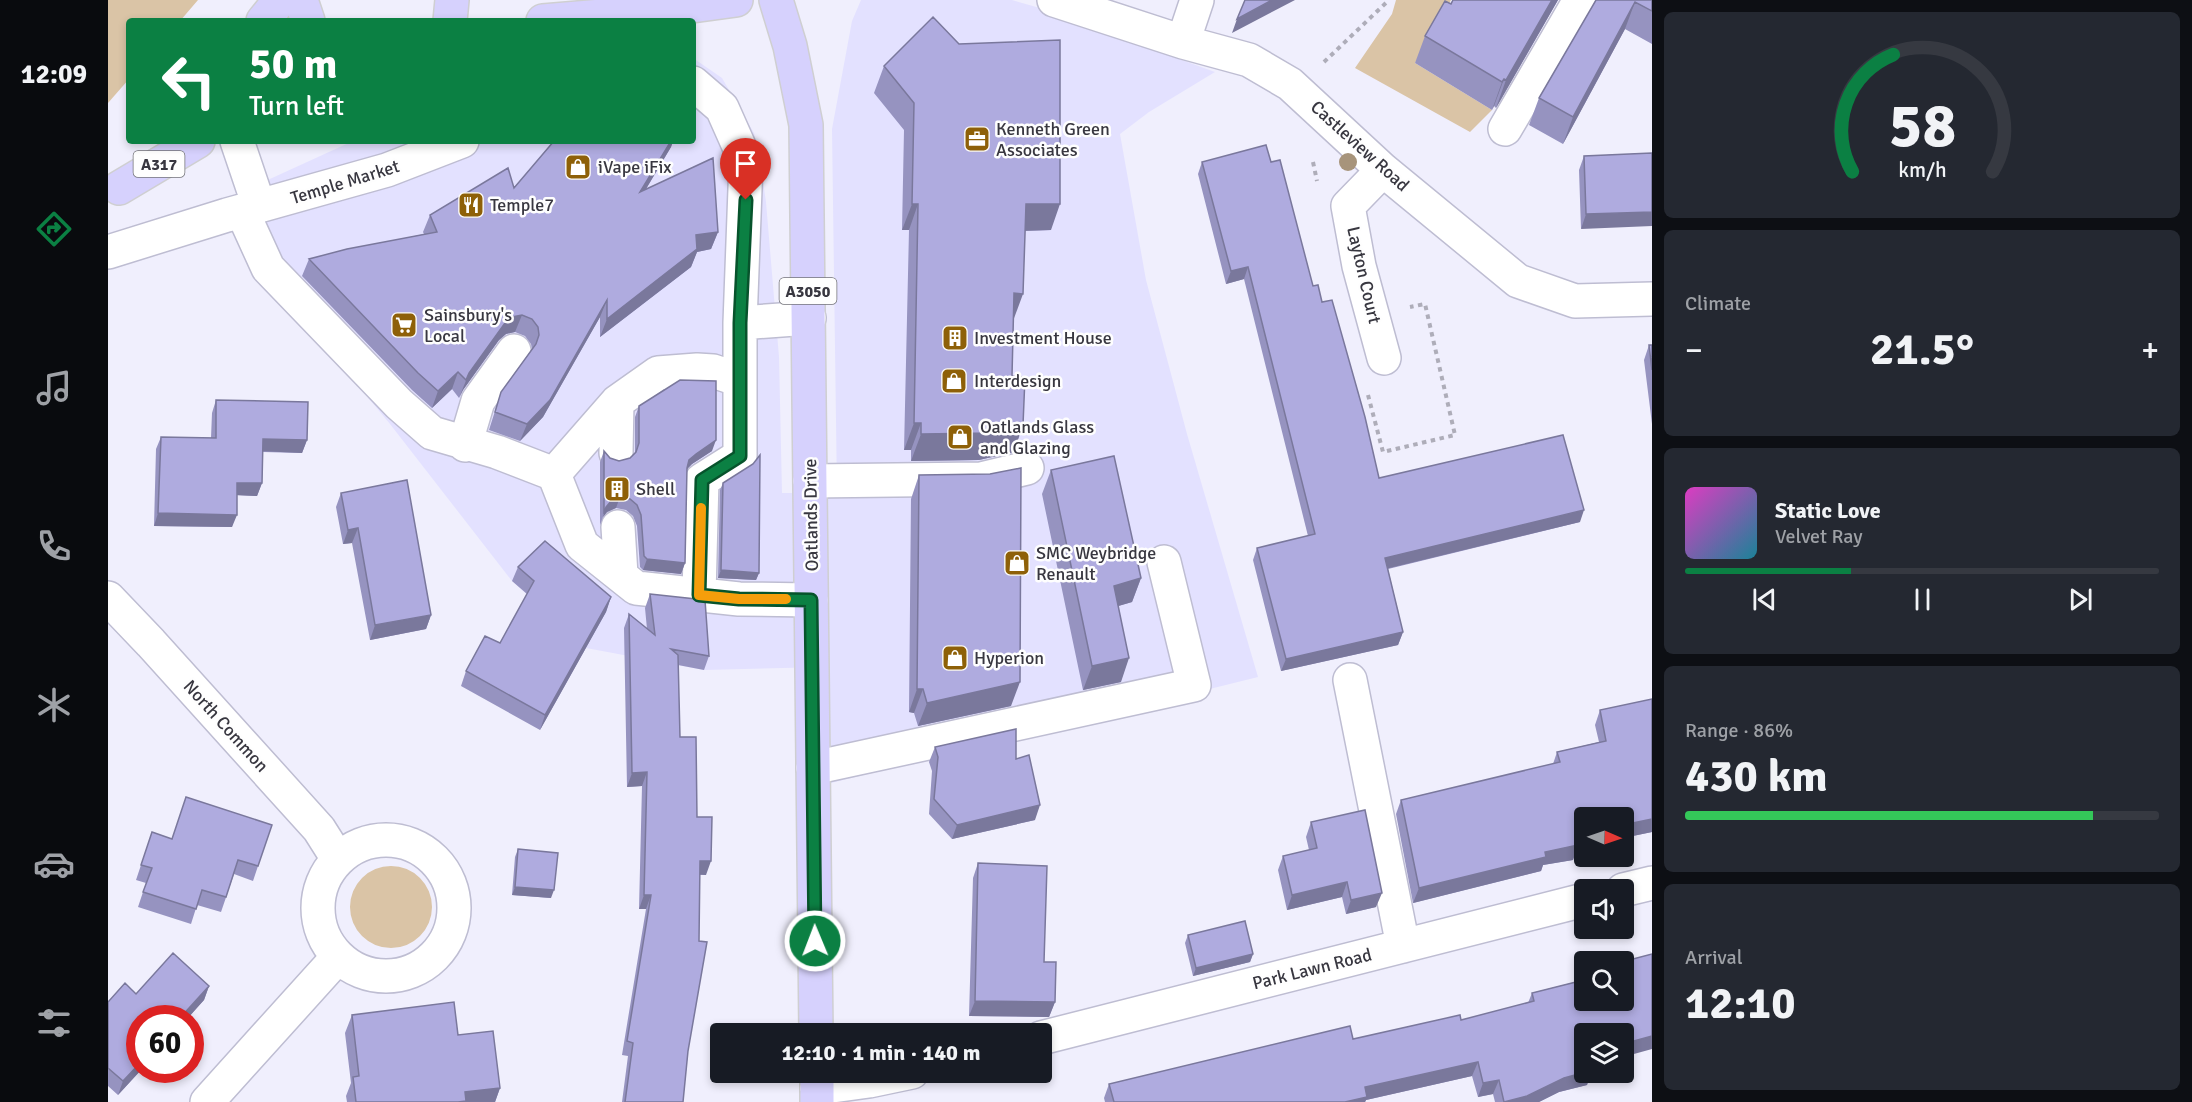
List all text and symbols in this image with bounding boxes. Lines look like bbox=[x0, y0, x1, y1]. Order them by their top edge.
text: 50 m bbox=[249, 39, 338, 90]
icon: left bbox=[150, 42, 228, 120]
text: 12:09 bbox=[21, 58, 87, 91]
text: 58 bbox=[1888, 87, 1956, 164]
text: Turn left bbox=[249, 90, 344, 123]
street label: Castleview Road bbox=[1306, 96, 1414, 196]
place label: Kenneth Green Associates bbox=[996, 118, 1110, 161]
office icon: Kenneth Green Associates bbox=[962, 124, 992, 154]
pin bbox=[720, 138, 771, 200]
icon: arrive bbox=[729, 147, 762, 180]
road number: A317 bbox=[134, 151, 184, 177]
shop icon: iVape iFix bbox=[563, 152, 593, 182]
street label: Temple Market bbox=[288, 155, 402, 209]
place label: iVape iFix bbox=[598, 156, 672, 178]
text: km/h bbox=[1898, 157, 1946, 183]
restaurant icon: Temple7 bbox=[456, 190, 486, 220]
place label: Temple7 bbox=[490, 194, 554, 216]
icon: directions bbox=[33, 208, 75, 250]
street label: Layton Court bbox=[1342, 224, 1386, 326]
road number: A3050 bbox=[780, 278, 836, 304]
text: Climate bbox=[1685, 291, 1751, 316]
place label: Sainsbury's Local bbox=[424, 304, 512, 347]
supermarket icon: Sainsbury's Local bbox=[389, 310, 419, 340]
text: 21.5° bbox=[1870, 322, 1974, 377]
building icon: Investment House bbox=[940, 323, 970, 353]
place label: Investment House bbox=[974, 327, 1112, 349]
text: − bbox=[1685, 330, 1703, 371]
text: + bbox=[2141, 330, 2159, 371]
shop icon: Interdesign bbox=[939, 366, 969, 396]
icon: music bbox=[33, 367, 75, 409]
place label: Interdesign bbox=[974, 370, 1061, 392]
place label: Oatlands Glass and Glazing bbox=[980, 416, 1094, 459]
shop icon: Oatlands Glass and Glazing bbox=[945, 422, 975, 452]
street label: Oatlands Drive bbox=[799, 458, 823, 572]
building icon: Shell bbox=[602, 474, 632, 504]
place label: Shell bbox=[636, 478, 675, 500]
text: Static Love bbox=[1775, 497, 1881, 524]
text: Velvet Ray bbox=[1775, 524, 1863, 549]
icon: phone bbox=[33, 525, 75, 567]
place label: SMC Weybridge Renault bbox=[1036, 542, 1156, 585]
shop icon: SMC Weybridge Renault bbox=[1002, 548, 1032, 578]
icon: previous bbox=[1748, 583, 1781, 616]
icon: pause bbox=[1906, 583, 1939, 616]
icon: next bbox=[2064, 583, 2097, 616]
shop icon: Hyperion bbox=[940, 643, 970, 673]
place label: Hyperion bbox=[974, 647, 1044, 669]
street label: North Common bbox=[179, 675, 273, 777]
icon: climate bbox=[33, 684, 75, 726]
text: Range · 86% bbox=[1685, 718, 1793, 743]
text: 430 km bbox=[1685, 749, 1828, 804]
north arrow bbox=[1574, 807, 1634, 867]
map controls bbox=[1574, 807, 1634, 1083]
icon: car bbox=[33, 843, 75, 885]
button: sound bbox=[1574, 879, 1634, 939]
position arrow bbox=[783, 909, 847, 973]
street label: Park Lawn Road bbox=[1250, 944, 1374, 994]
text: Arrival bbox=[1685, 945, 1743, 970]
button: search bbox=[1574, 951, 1634, 1011]
text: 12:10 bbox=[1685, 976, 1795, 1031]
icon: filters bbox=[33, 1002, 75, 1044]
speed limit sign: 60 bbox=[126, 1005, 204, 1083]
button: layers bbox=[1574, 1023, 1634, 1083]
text: 12:10 · 1 min · 140 m bbox=[781, 1039, 981, 1066]

